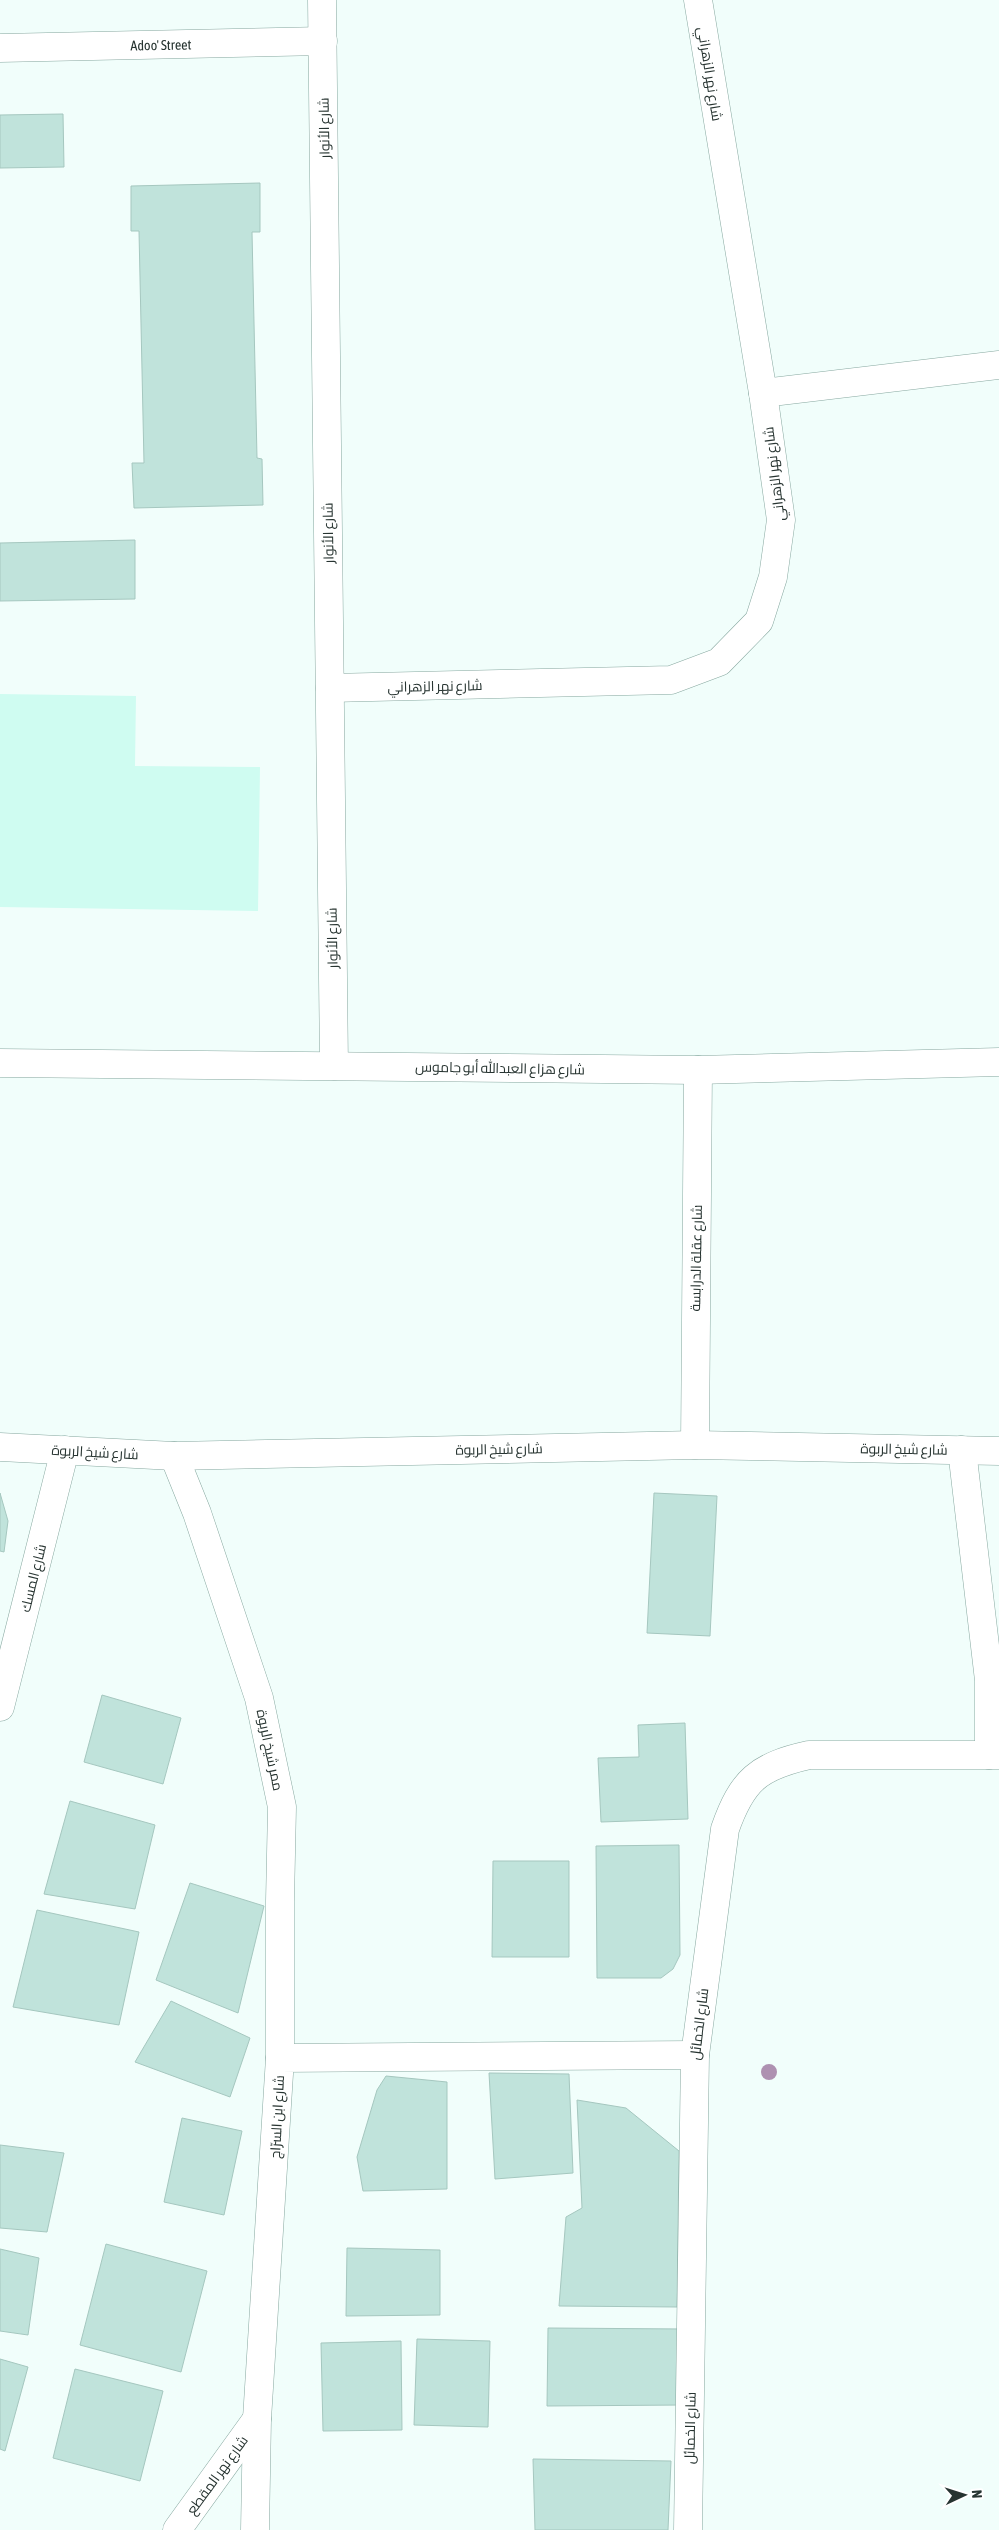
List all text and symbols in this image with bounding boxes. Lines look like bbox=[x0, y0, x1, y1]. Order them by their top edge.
street label: شارع نهر الزهراني bbox=[691, 26, 725, 123]
street label: Adoo' Street bbox=[130, 36, 192, 54]
street label: شارع الأنوار bbox=[315, 97, 334, 160]
street label: شارع نهر الزهراني bbox=[760, 425, 792, 522]
street label: شارع الأنوار bbox=[319, 502, 338, 565]
street label: شارع نهر الزهراني bbox=[387, 677, 483, 699]
street label: شارع الأنوار bbox=[323, 907, 342, 970]
street label: شارع هزاع العبدالله أبو جاموس bbox=[415, 1058, 585, 1078]
street label: شارع عقلة الدرابسة bbox=[687, 1204, 706, 1312]
street label: شارع شيخ الربوة bbox=[455, 1440, 543, 1459]
street label: شارع شيخ الربوة bbox=[860, 1440, 948, 1459]
street label: شارع شيخ الربوة bbox=[51, 1442, 139, 1463]
street label: شارع المسك bbox=[17, 1542, 50, 1614]
street label: ممر شيخ الربوة bbox=[253, 1708, 286, 1792]
street label: شارع الخمائل bbox=[687, 1987, 712, 2061]
street label: شارع ابن السرّاج bbox=[267, 2075, 288, 2159]
street label: شارع الخمائل bbox=[681, 2392, 700, 2464]
street label: شارع نهر المقطع bbox=[183, 2432, 252, 2518]
north arrow bbox=[939, 2470, 989, 2520]
text: N bbox=[969, 2489, 985, 2499]

